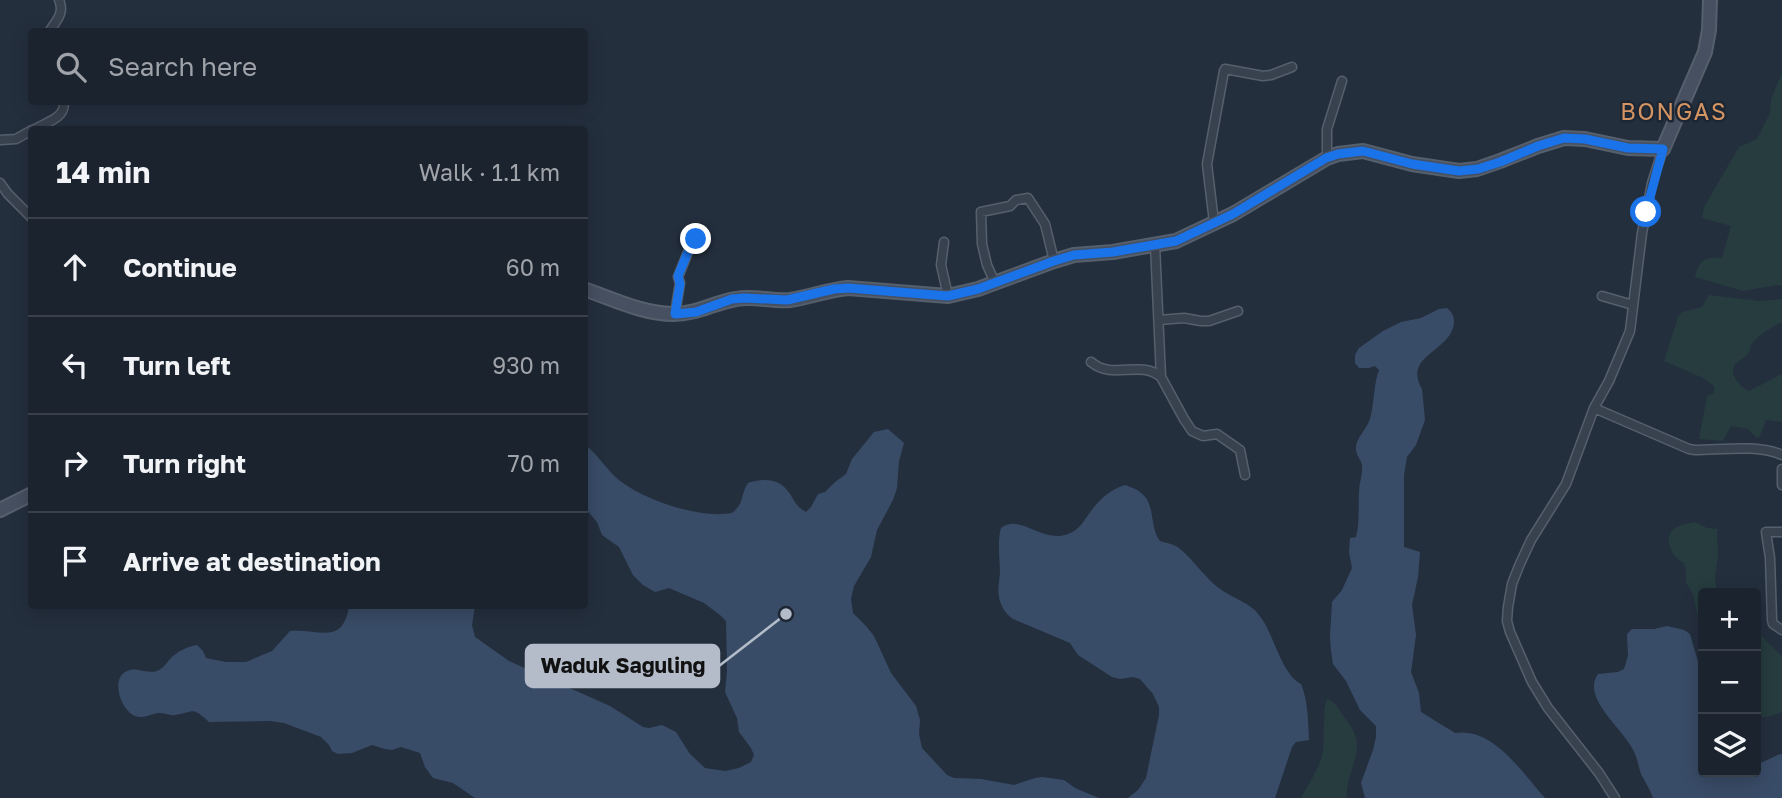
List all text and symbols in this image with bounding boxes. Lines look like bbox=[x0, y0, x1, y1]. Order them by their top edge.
search box bbox=[28, 28, 588, 105]
icon: search bbox=[52, 48, 90, 86]
text: Search here bbox=[108, 51, 257, 82]
district label: BONGAS bbox=[1620, 97, 1728, 125]
text: 14 min bbox=[56, 154, 150, 190]
text: Walk · 1.1 km bbox=[419, 158, 560, 186]
route start bbox=[1630, 196, 1661, 227]
route end bbox=[680, 223, 711, 254]
icon: ahead bbox=[56, 248, 94, 286]
text: Continue bbox=[123, 252, 237, 283]
text: 60 m bbox=[506, 253, 560, 281]
icon: left bbox=[56, 346, 94, 384]
text: Turn left bbox=[123, 350, 231, 381]
text: 930 m bbox=[492, 351, 560, 379]
icon: right bbox=[56, 444, 94, 482]
text: Turn right bbox=[123, 448, 246, 479]
text: 70 m bbox=[507, 449, 560, 477]
icon: arrive bbox=[56, 542, 94, 580]
text: Arrive at destination bbox=[123, 546, 381, 577]
map controls bbox=[1698, 588, 1761, 777]
button: + bbox=[1698, 588, 1761, 651]
callout: Waduk Saguling bbox=[526, 645, 719, 687]
button: − bbox=[1698, 651, 1761, 714]
text: Waduk Saguling bbox=[540, 652, 706, 678]
button: layers bbox=[1698, 714, 1761, 777]

